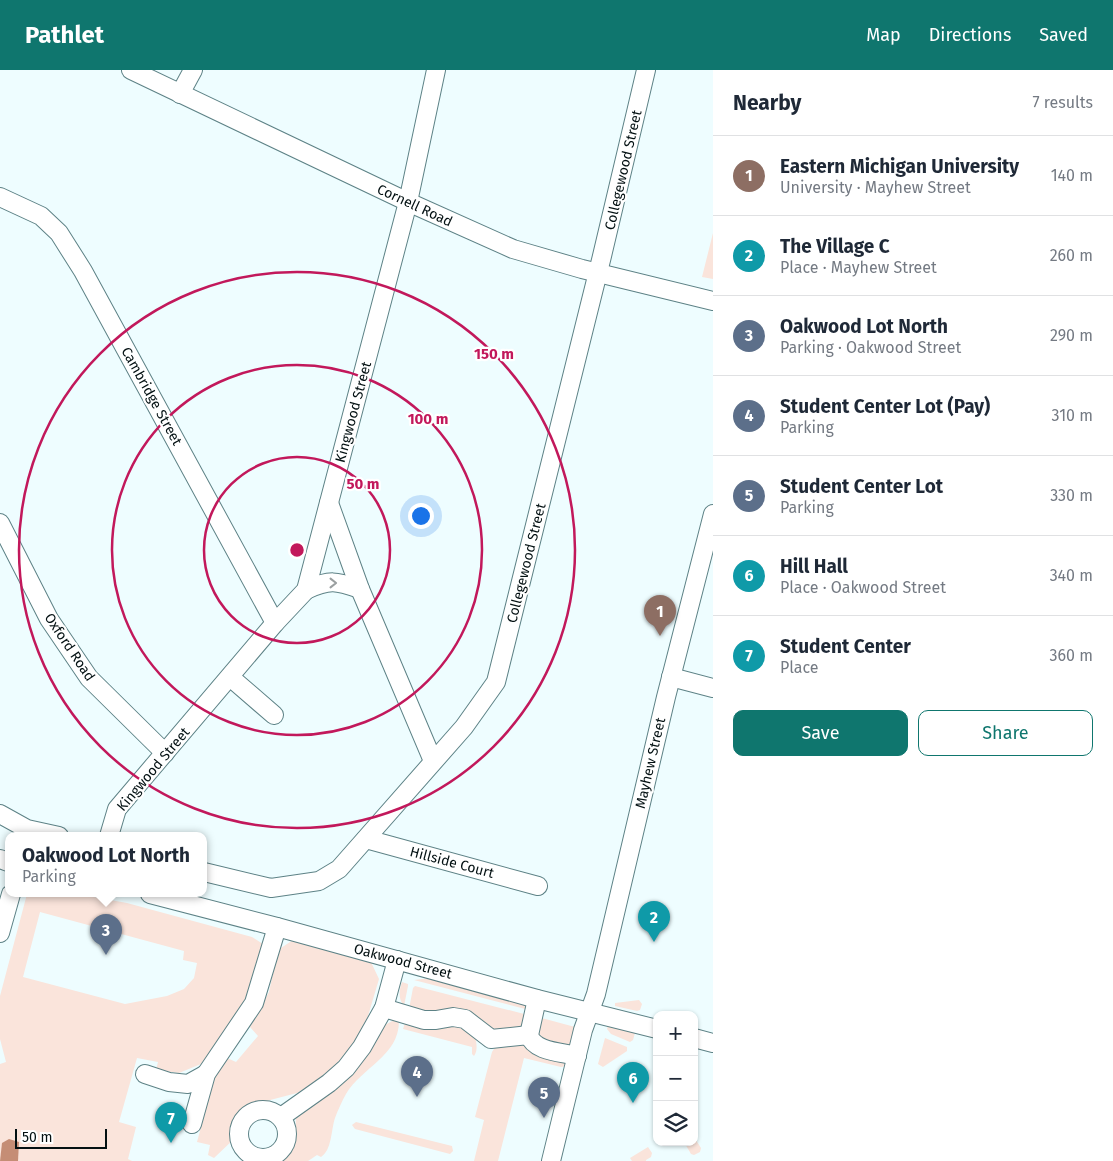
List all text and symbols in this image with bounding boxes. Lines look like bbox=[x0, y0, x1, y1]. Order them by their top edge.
text: Pathlet bbox=[25, 21, 104, 49]
text: Map bbox=[866, 24, 901, 46]
text: Directions bbox=[929, 24, 1011, 46]
text: Saved bbox=[1039, 24, 1088, 46]
text: Nearby bbox=[733, 90, 801, 116]
text: 7 results bbox=[1033, 93, 1093, 112]
street label: Collegewood Street bbox=[601, 108, 646, 232]
text: Eastern Michigan University bbox=[780, 155, 1019, 178]
text: 1 bbox=[745, 166, 753, 185]
text: 140 m bbox=[1051, 166, 1093, 185]
text: University · Mayhew Street bbox=[780, 178, 971, 197]
street label: Cornell Road bbox=[374, 181, 455, 230]
text: The Village C bbox=[780, 235, 890, 258]
text: 2 bbox=[745, 246, 753, 265]
text: 260 m bbox=[1050, 246, 1093, 265]
text: Place · Mayhew Street bbox=[780, 258, 937, 277]
text: Oakwood Lot North bbox=[780, 315, 948, 338]
text: 3 bbox=[745, 326, 753, 345]
text: 290 m bbox=[1050, 326, 1093, 345]
text: Parking · Oakwood Street bbox=[780, 338, 961, 357]
street label: Cambridge Street bbox=[118, 344, 186, 449]
text: 150 m bbox=[474, 345, 514, 363]
street label: Kingwood Street bbox=[332, 359, 375, 465]
text: Student Center Lot (Pay) bbox=[780, 395, 990, 418]
text: 4 bbox=[744, 406, 754, 425]
text: 310 m bbox=[1052, 406, 1093, 425]
text: 100 m bbox=[408, 410, 448, 428]
text: Parking bbox=[780, 418, 834, 437]
text: 50 m bbox=[346, 475, 380, 493]
text: Student Center Lot bbox=[780, 475, 943, 498]
text: 5 bbox=[745, 486, 753, 505]
text: 330 m bbox=[1050, 486, 1093, 505]
text: Parking bbox=[780, 498, 834, 517]
street label: Collegewood Street bbox=[503, 501, 550, 625]
your location bbox=[408, 503, 434, 529]
centre of rings bbox=[288, 541, 306, 559]
text: Hill Hall bbox=[780, 555, 848, 578]
text: 6 bbox=[744, 566, 754, 585]
text: 340 m bbox=[1050, 566, 1093, 585]
one-way arrow bbox=[329, 578, 337, 588]
text: Place · Oakwood Street bbox=[780, 578, 946, 597]
pin: 1 bbox=[644, 595, 676, 636]
street label: Oxford Road bbox=[41, 610, 99, 685]
text: Student Center bbox=[780, 635, 911, 658]
text: 7 bbox=[745, 646, 753, 665]
text: 360 m bbox=[1050, 646, 1093, 665]
text: Place bbox=[780, 658, 819, 677]
button: Save bbox=[733, 710, 908, 756]
button: Share bbox=[918, 710, 1093, 756]
street label: Mayhew Street bbox=[632, 715, 669, 810]
street label: Kingwood Street bbox=[113, 723, 194, 815]
popup bbox=[5, 832, 207, 897]
street label: Hillside Court bbox=[408, 843, 497, 882]
text: Oakwood Lot North bbox=[22, 844, 190, 867]
text: Parking bbox=[22, 867, 76, 886]
pin: 2 bbox=[638, 901, 670, 942]
pin: 3 bbox=[90, 914, 122, 955]
street label: Oakwood Street bbox=[352, 940, 455, 983]
map controls bbox=[653, 1011, 698, 1146]
button: + bbox=[653, 1011, 698, 1056]
pin: 4 bbox=[401, 1056, 433, 1097]
button: − bbox=[653, 1056, 698, 1101]
pin: 6 bbox=[617, 1062, 649, 1103]
pin: 5 bbox=[528, 1077, 560, 1118]
button: layers bbox=[653, 1101, 698, 1146]
pin: 7 bbox=[155, 1102, 187, 1143]
scale bar bbox=[15, 1126, 108, 1149]
text: 50 m bbox=[22, 1129, 53, 1146]

